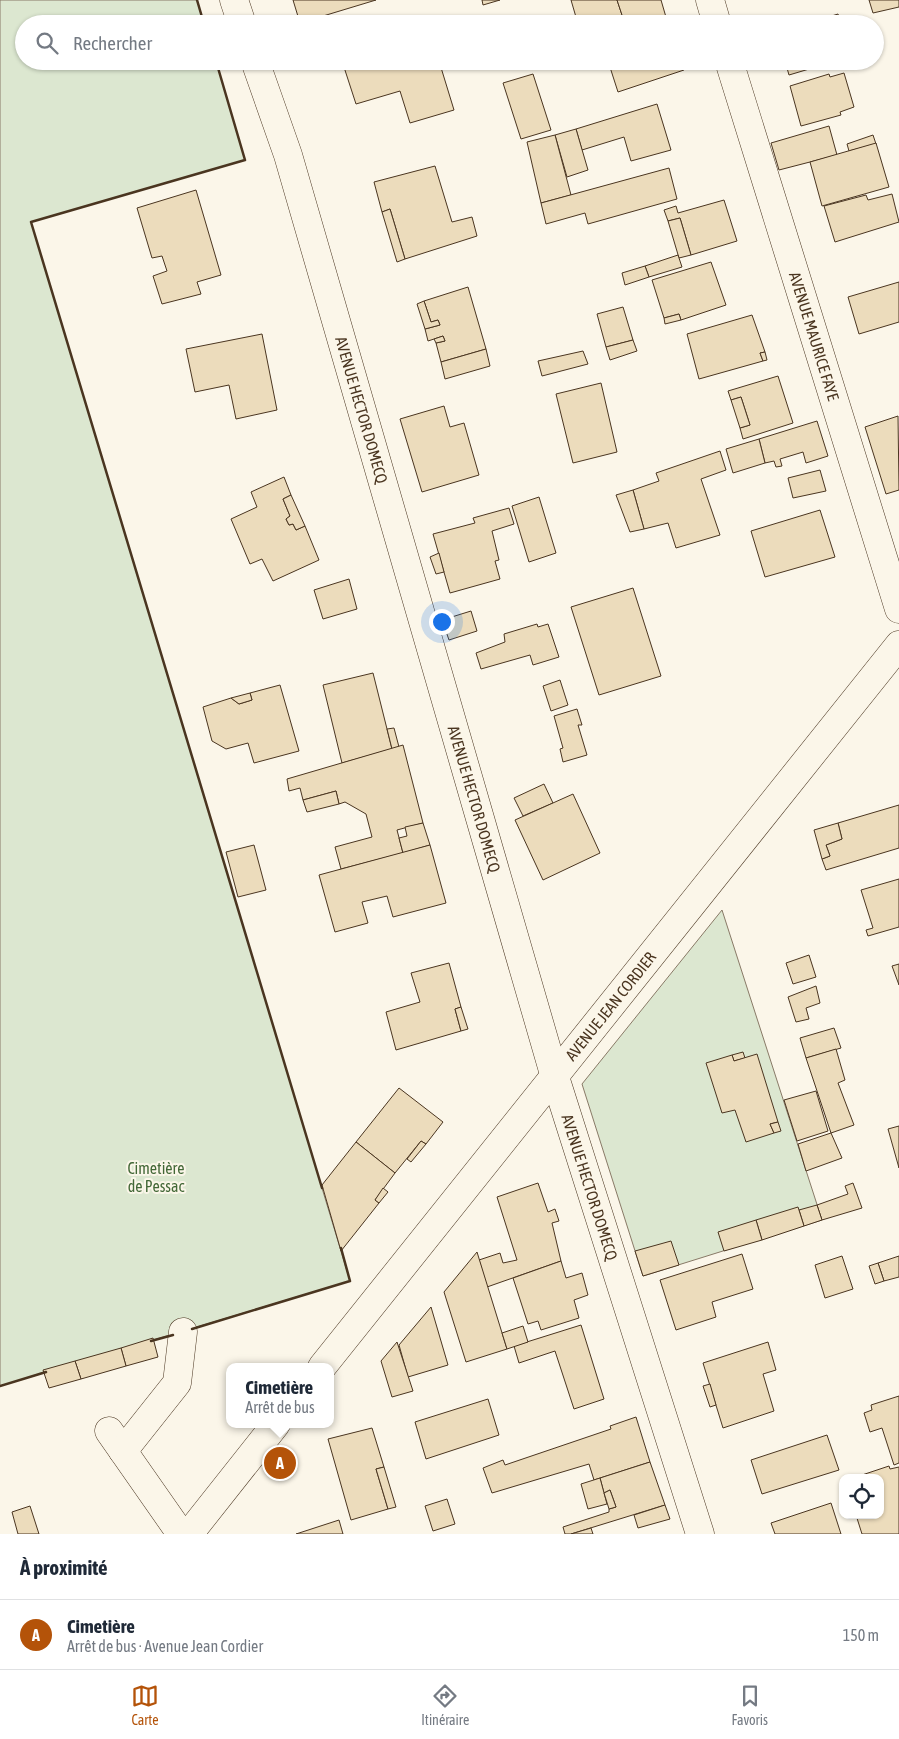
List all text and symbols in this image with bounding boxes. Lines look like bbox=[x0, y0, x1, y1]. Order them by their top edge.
search box bbox=[15, 15, 884, 70]
icon: search bbox=[33, 29, 61, 57]
text: Rechercher bbox=[73, 32, 152, 54]
street label: AVENUE MAURICE FAYE bbox=[786, 270, 843, 403]
street label: AVENUE HECTOR DOMECQ bbox=[332, 334, 392, 486]
your location bbox=[429, 609, 455, 635]
street label: AVENUE HECTOR DOMECQ bbox=[445, 723, 504, 875]
street label: AVENUE JEAN CORDIER bbox=[562, 948, 659, 1064]
street label: AVENUE HECTOR DOMECQ bbox=[558, 1112, 622, 1263]
park label: Cimetière de Pessac bbox=[127, 1159, 185, 1195]
popup bbox=[226, 1363, 334, 1428]
text: Cimetière bbox=[245, 1376, 313, 1398]
text: Arrêt de bus bbox=[245, 1398, 315, 1416]
pin: A bbox=[264, 1444, 296, 1482]
map controls bbox=[839, 1474, 884, 1519]
button: locate bbox=[839, 1474, 884, 1519]
text: À proximité bbox=[20, 1555, 108, 1579]
text: Cimetière bbox=[67, 1615, 135, 1637]
text: A bbox=[32, 1626, 40, 1644]
text: 150 m bbox=[843, 1626, 879, 1644]
text: Arrêt de bus · Avenue Jean Cordier bbox=[67, 1637, 263, 1655]
tab: Carte bbox=[131, 1682, 159, 1728]
tab: Itinéraire bbox=[421, 1682, 469, 1728]
tab: Favoris bbox=[732, 1682, 768, 1728]

